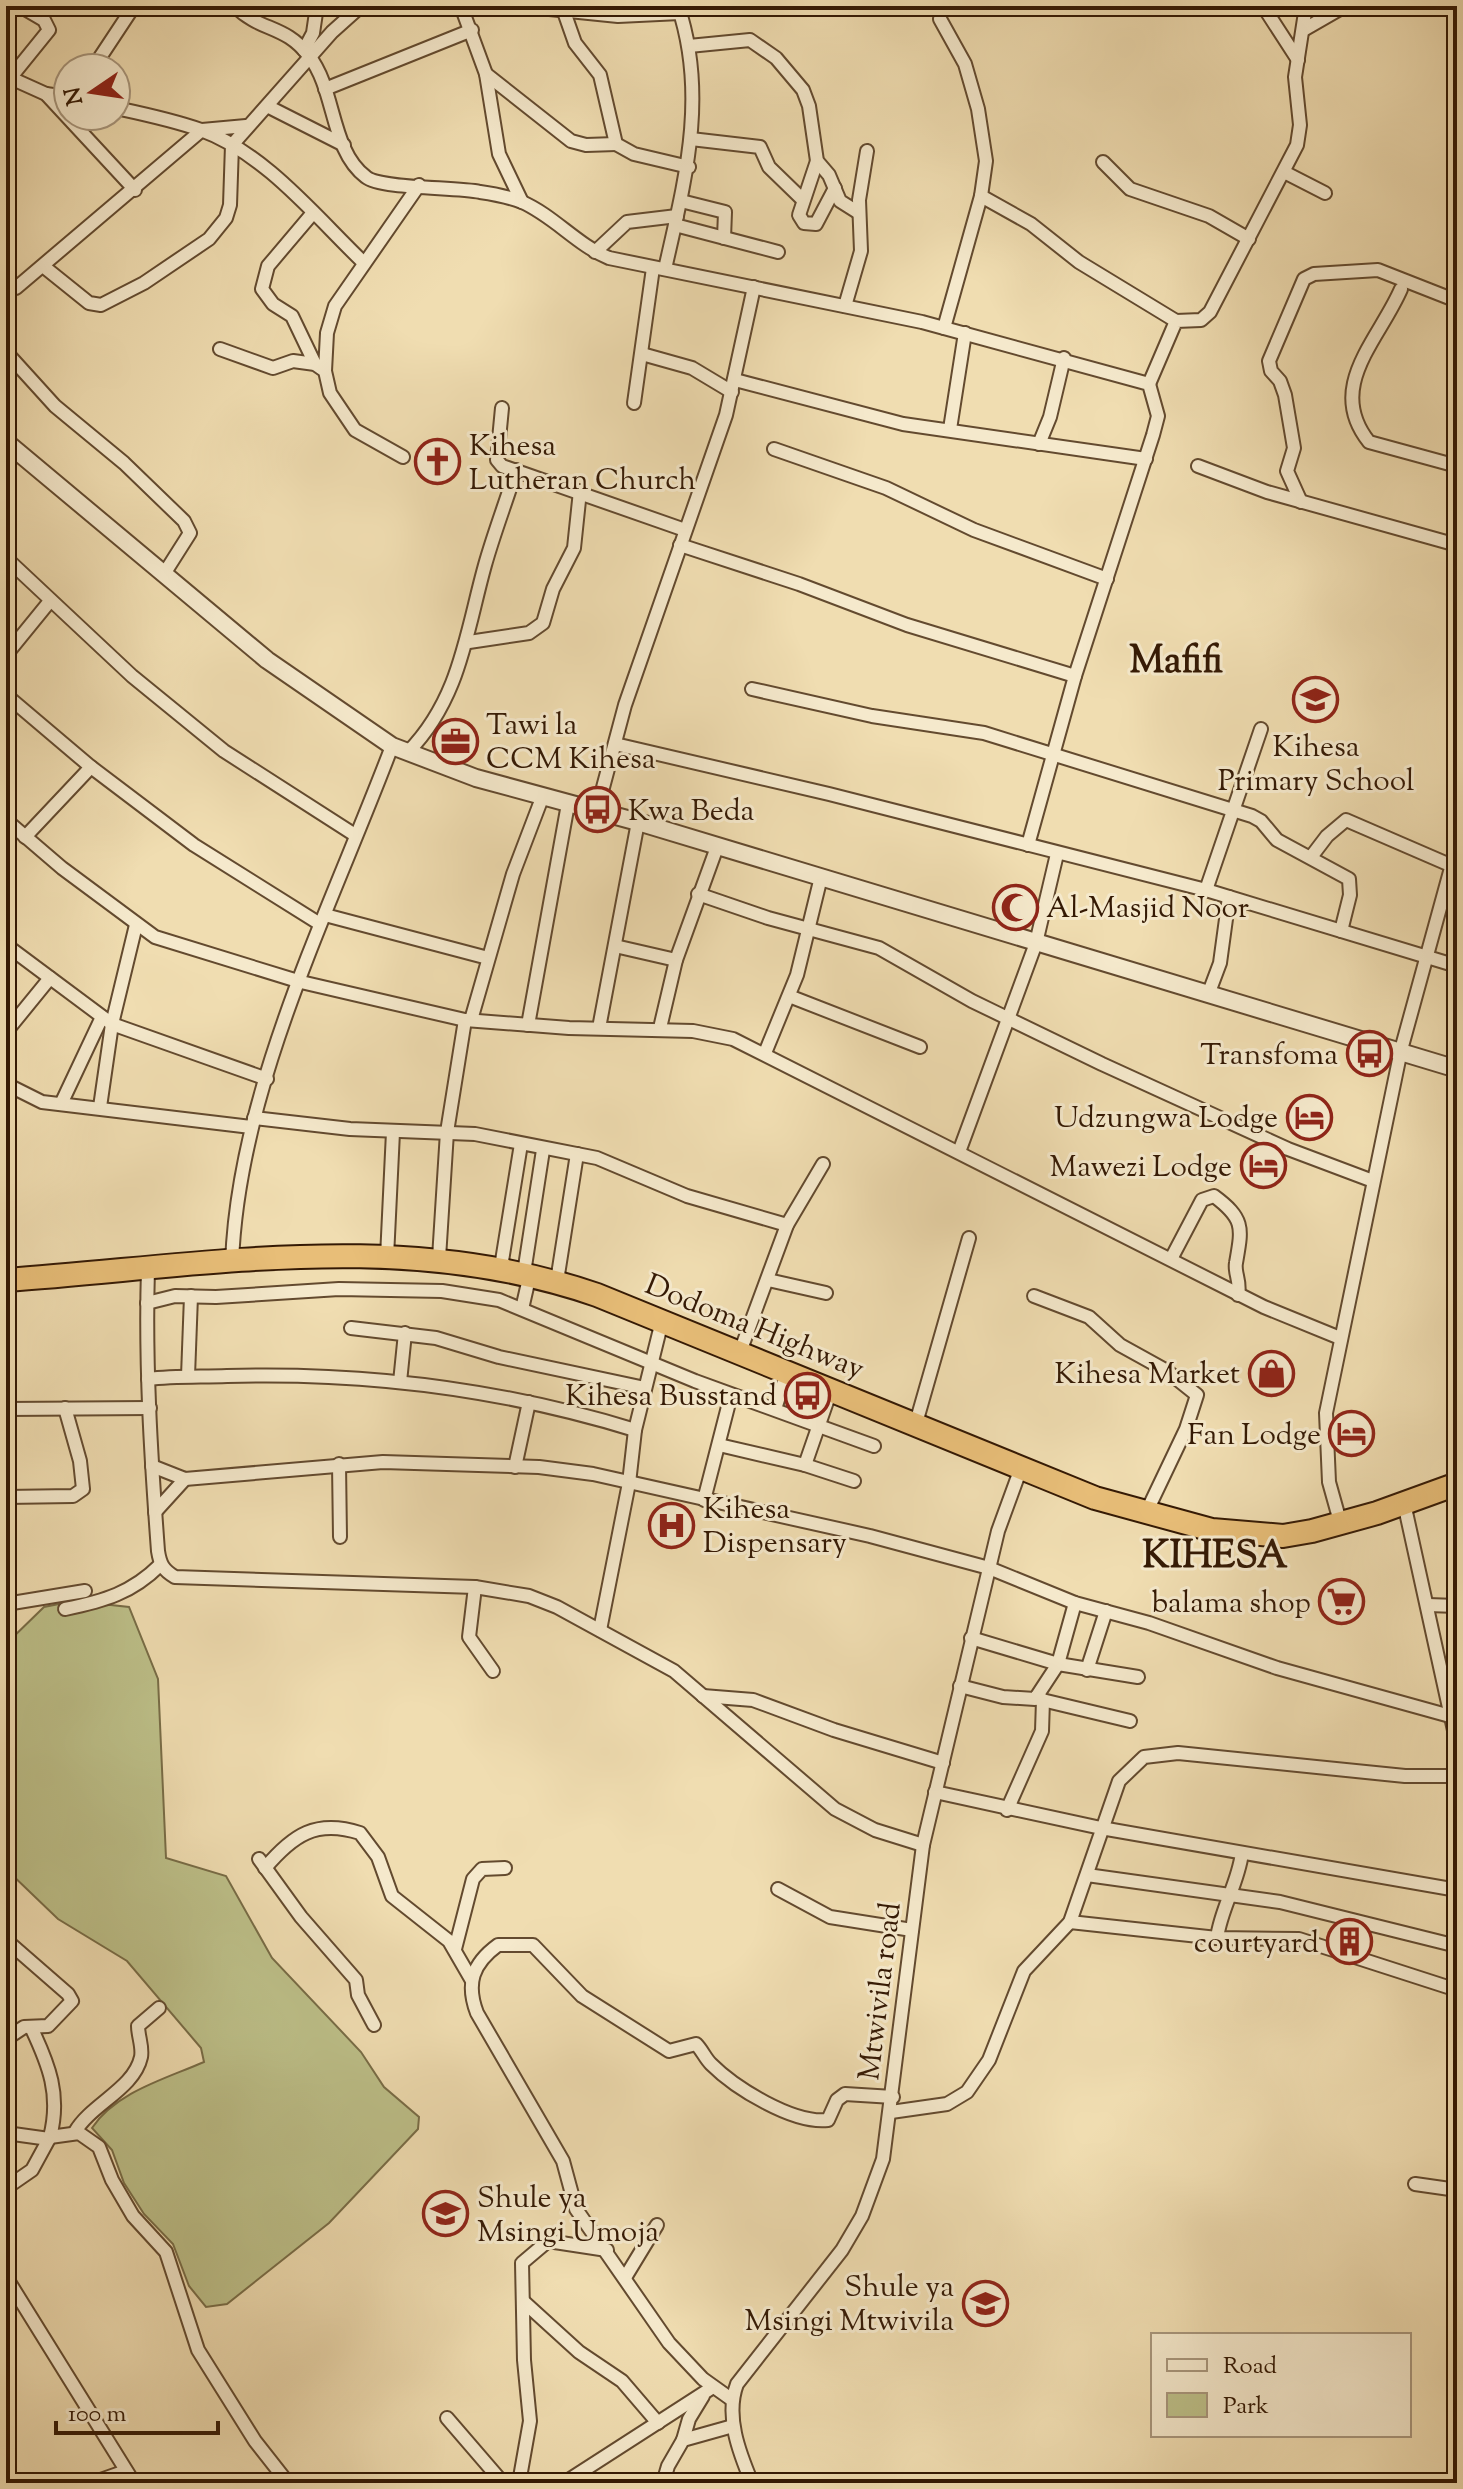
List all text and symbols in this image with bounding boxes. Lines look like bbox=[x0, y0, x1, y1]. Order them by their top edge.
north arrow bbox=[52, 52, 132, 132]
text: N bbox=[58, 83, 93, 108]
place label: Kihesa Lutheran Church bbox=[469, 426, 697, 503]
church icon: Kihesa Lutheran Church bbox=[414, 438, 462, 486]
district label: Mafifi bbox=[1129, 636, 1223, 690]
school or university icon: Kihesa Primary School bbox=[1292, 676, 1340, 724]
place label: Tawi la CCM Kihesa bbox=[486, 705, 656, 782]
office icon: Tawi la CCM Kihesa bbox=[431, 717, 479, 765]
place label: Kihesa Primary School bbox=[1218, 727, 1414, 804]
bus stop icon: Kwa Beda bbox=[573, 786, 621, 834]
place label: Kwa Beda bbox=[628, 791, 755, 834]
mosque icon: Al-Masjid Noor bbox=[991, 883, 1039, 931]
place label: Al-Masjid Noor bbox=[1046, 888, 1249, 931]
bus stop icon: Transfoma bbox=[1345, 1030, 1393, 1078]
place label: Transfoma bbox=[1200, 1035, 1338, 1078]
hotel icon: Udzungwa Lodge bbox=[1285, 1093, 1333, 1141]
place label: Udzungwa Lodge bbox=[1054, 1098, 1278, 1141]
hotel icon: Mawezi Lodge bbox=[1239, 1142, 1287, 1190]
place label: Mawezi Lodge bbox=[1050, 1147, 1232, 1190]
street label: Dodoma Highway bbox=[638, 1265, 870, 1392]
shop icon: Kihesa Market bbox=[1247, 1349, 1295, 1397]
place label: Kihesa Market bbox=[1055, 1354, 1240, 1397]
bus stop icon: Kihesa Busstand bbox=[784, 1371, 832, 1419]
place label: Kihesa Busstand bbox=[565, 1376, 777, 1419]
hotel icon: Fan Lodge bbox=[1328, 1410, 1376, 1458]
place label: Fan Lodge bbox=[1187, 1415, 1321, 1458]
place label: Kihesa Dispensary bbox=[703, 1489, 847, 1566]
hospital icon: Kihesa Dispensary bbox=[648, 1501, 696, 1549]
district label: KIHESA bbox=[1142, 1531, 1288, 1585]
supermarket icon: balama shop bbox=[1318, 1578, 1366, 1626]
place label: balama shop bbox=[1152, 1583, 1311, 1626]
street label: Mtwivila road bbox=[849, 1900, 914, 2083]
building icon: courtyard bbox=[1326, 1918, 1374, 1966]
place label: courtyard bbox=[1194, 1923, 1319, 1966]
place label: Shule ya Msingi Umoja bbox=[477, 2178, 659, 2255]
school or university icon: Shule ya Msingi Umoja bbox=[422, 2190, 470, 2238]
place label: Shule ya Msingi Mtwivila bbox=[744, 2267, 954, 2344]
school or university icon: Shule ya Msingi Mtwivila bbox=[961, 2279, 1009, 2327]
legend bbox=[1151, 2333, 1411, 2437]
text: Road bbox=[1223, 2350, 1277, 2384]
scale bar bbox=[56, 2385, 218, 2435]
text: Park bbox=[1223, 2390, 1269, 2424]
text: 100 m bbox=[68, 2398, 126, 2432]

